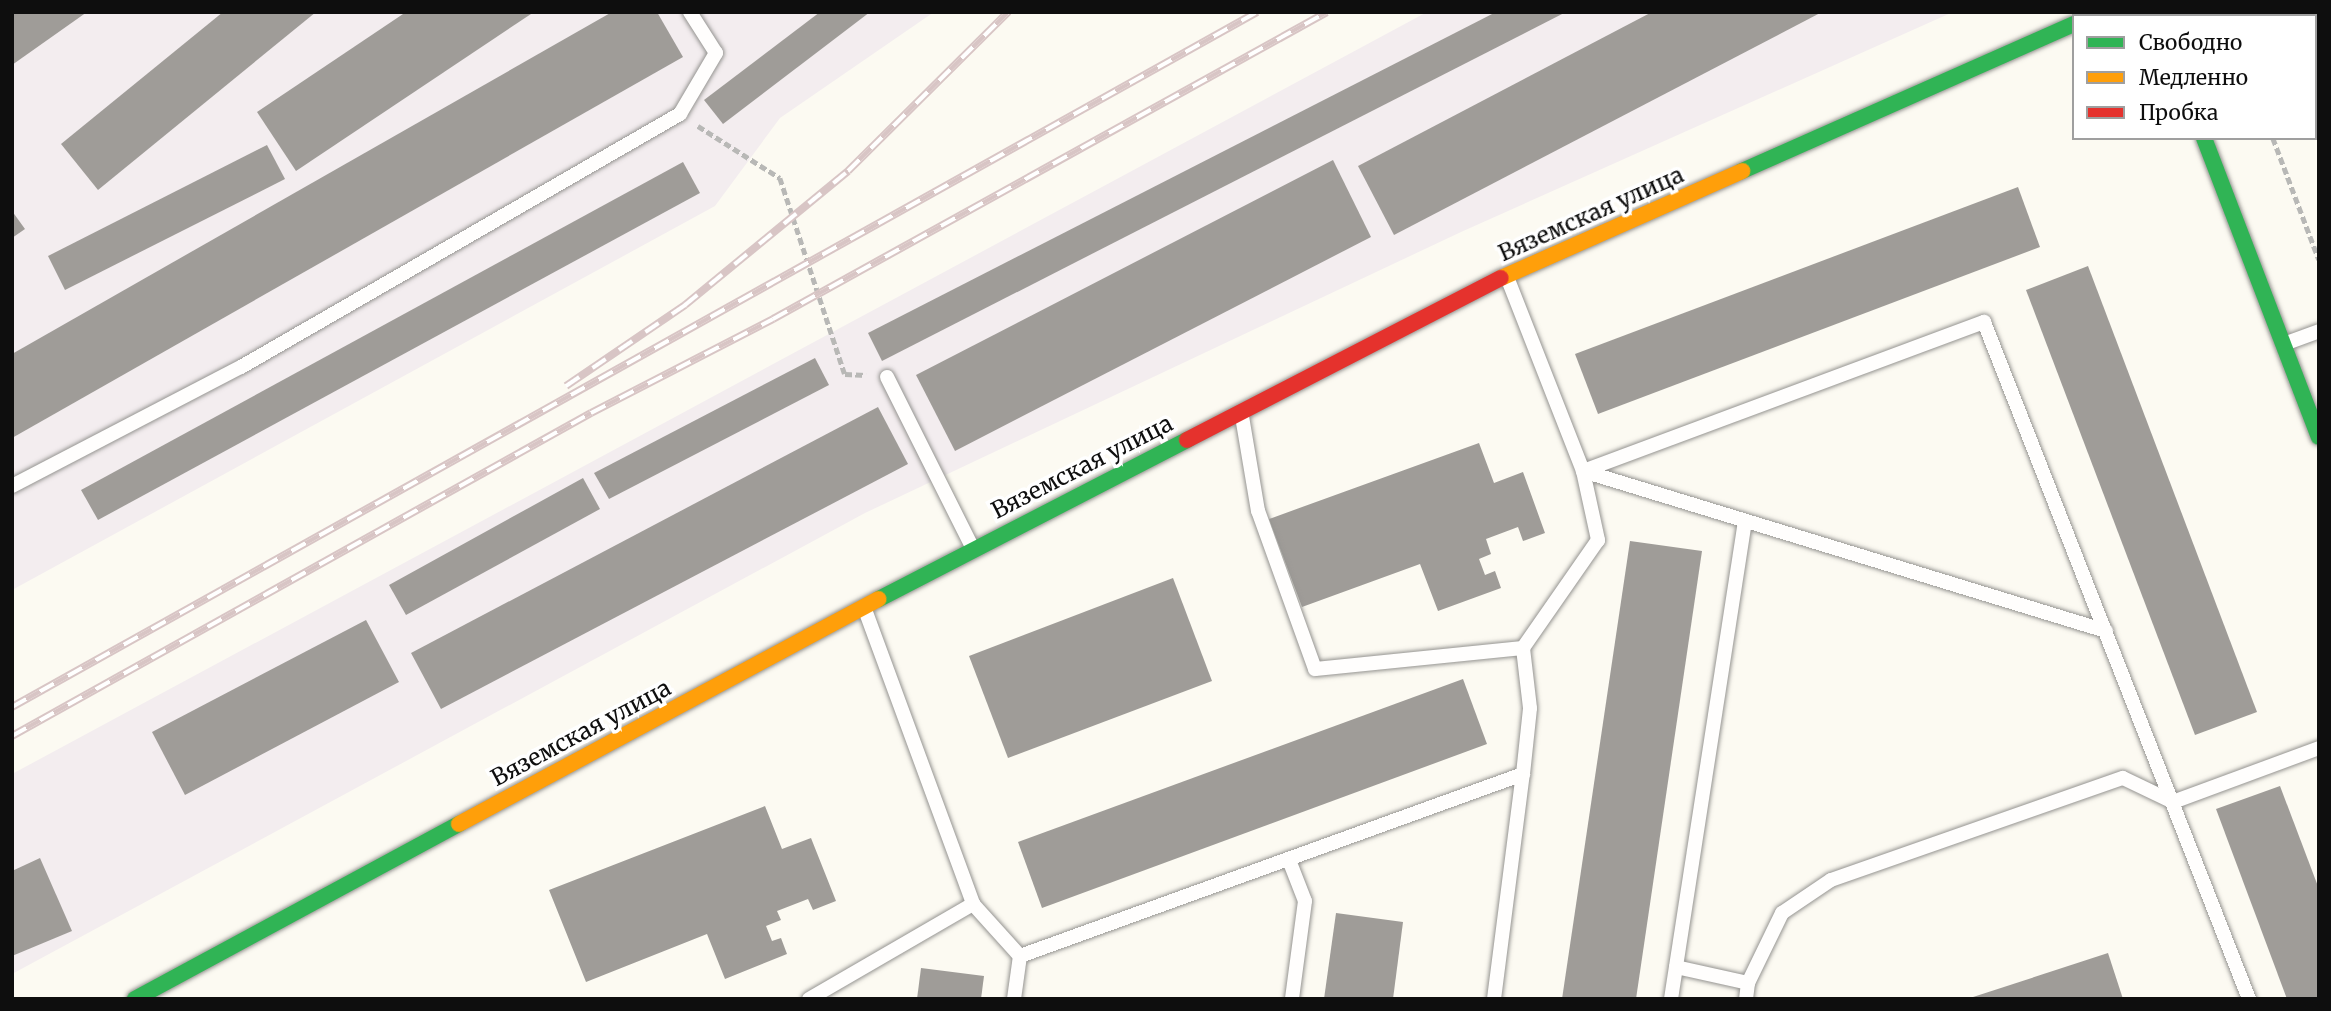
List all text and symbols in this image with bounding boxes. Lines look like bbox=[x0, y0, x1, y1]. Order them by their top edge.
legend bbox=[2072, 14, 2317, 140]
text: Свободно bbox=[2139, 29, 2242, 56]
text: Медленно bbox=[2139, 64, 2248, 91]
text: Пробка bbox=[2139, 99, 2218, 126]
street label: Вяземская улица bbox=[1494, 161, 1688, 267]
street label: Вяземская улица bbox=[987, 409, 1177, 525]
street label: Вяземская улица bbox=[486, 674, 676, 792]

